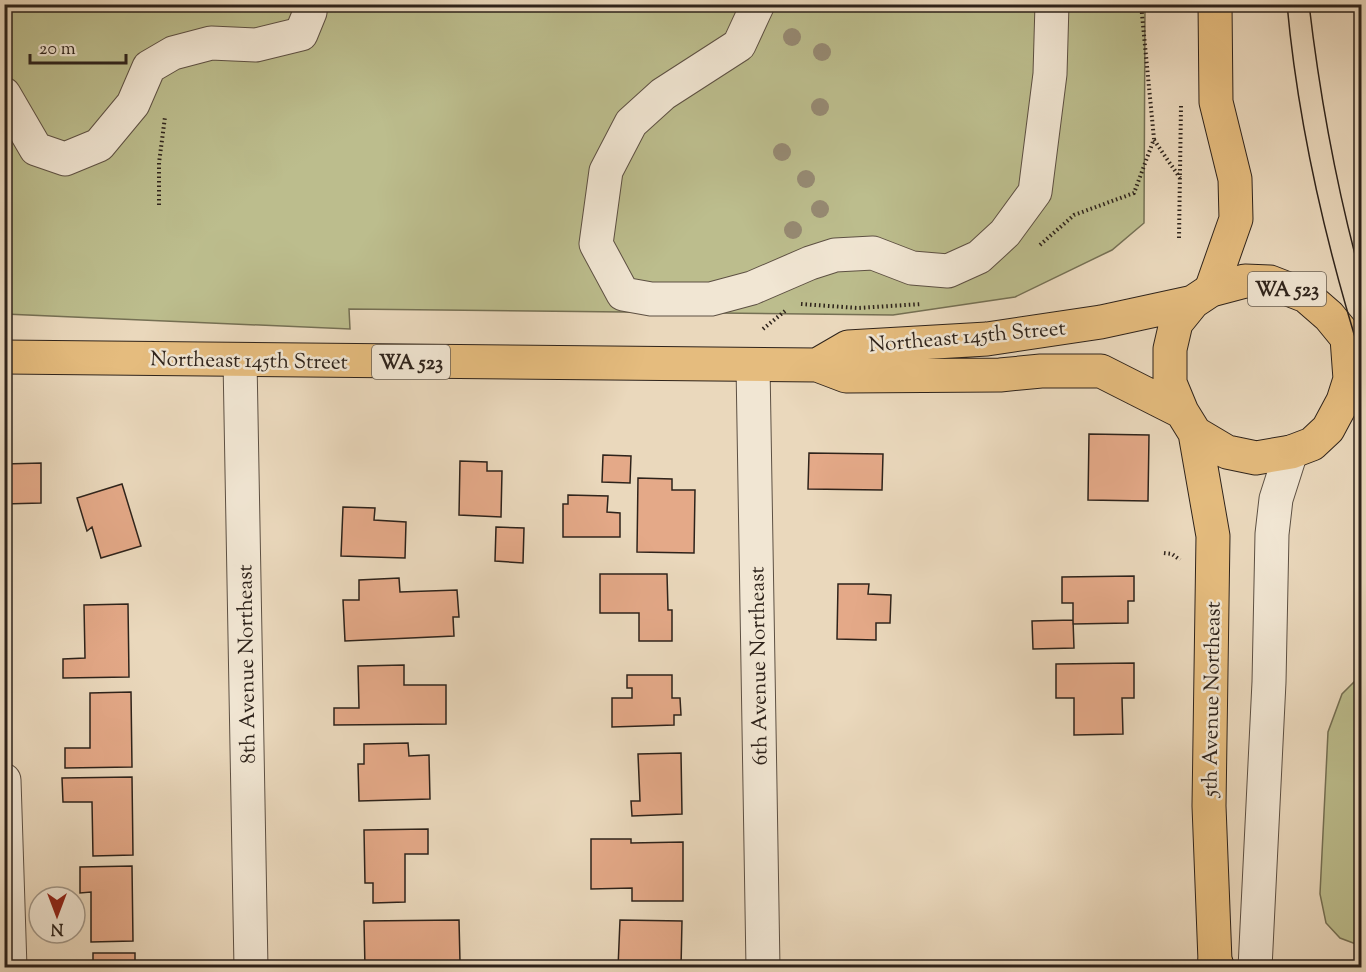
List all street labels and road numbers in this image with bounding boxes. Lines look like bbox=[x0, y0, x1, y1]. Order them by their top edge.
road number: WA 523 bbox=[1248, 272, 1326, 306]
street label: Northeast 145th Street bbox=[867, 314, 1067, 362]
street label: Northeast 145th Street bbox=[150, 345, 348, 379]
road number: WA 523 bbox=[372, 345, 450, 379]
street label: 8th Avenue Northeast bbox=[231, 564, 265, 764]
street label: 6th Avenue Northeast bbox=[743, 566, 777, 766]
street label: 5th Avenue Northeast bbox=[1196, 601, 1230, 798]

